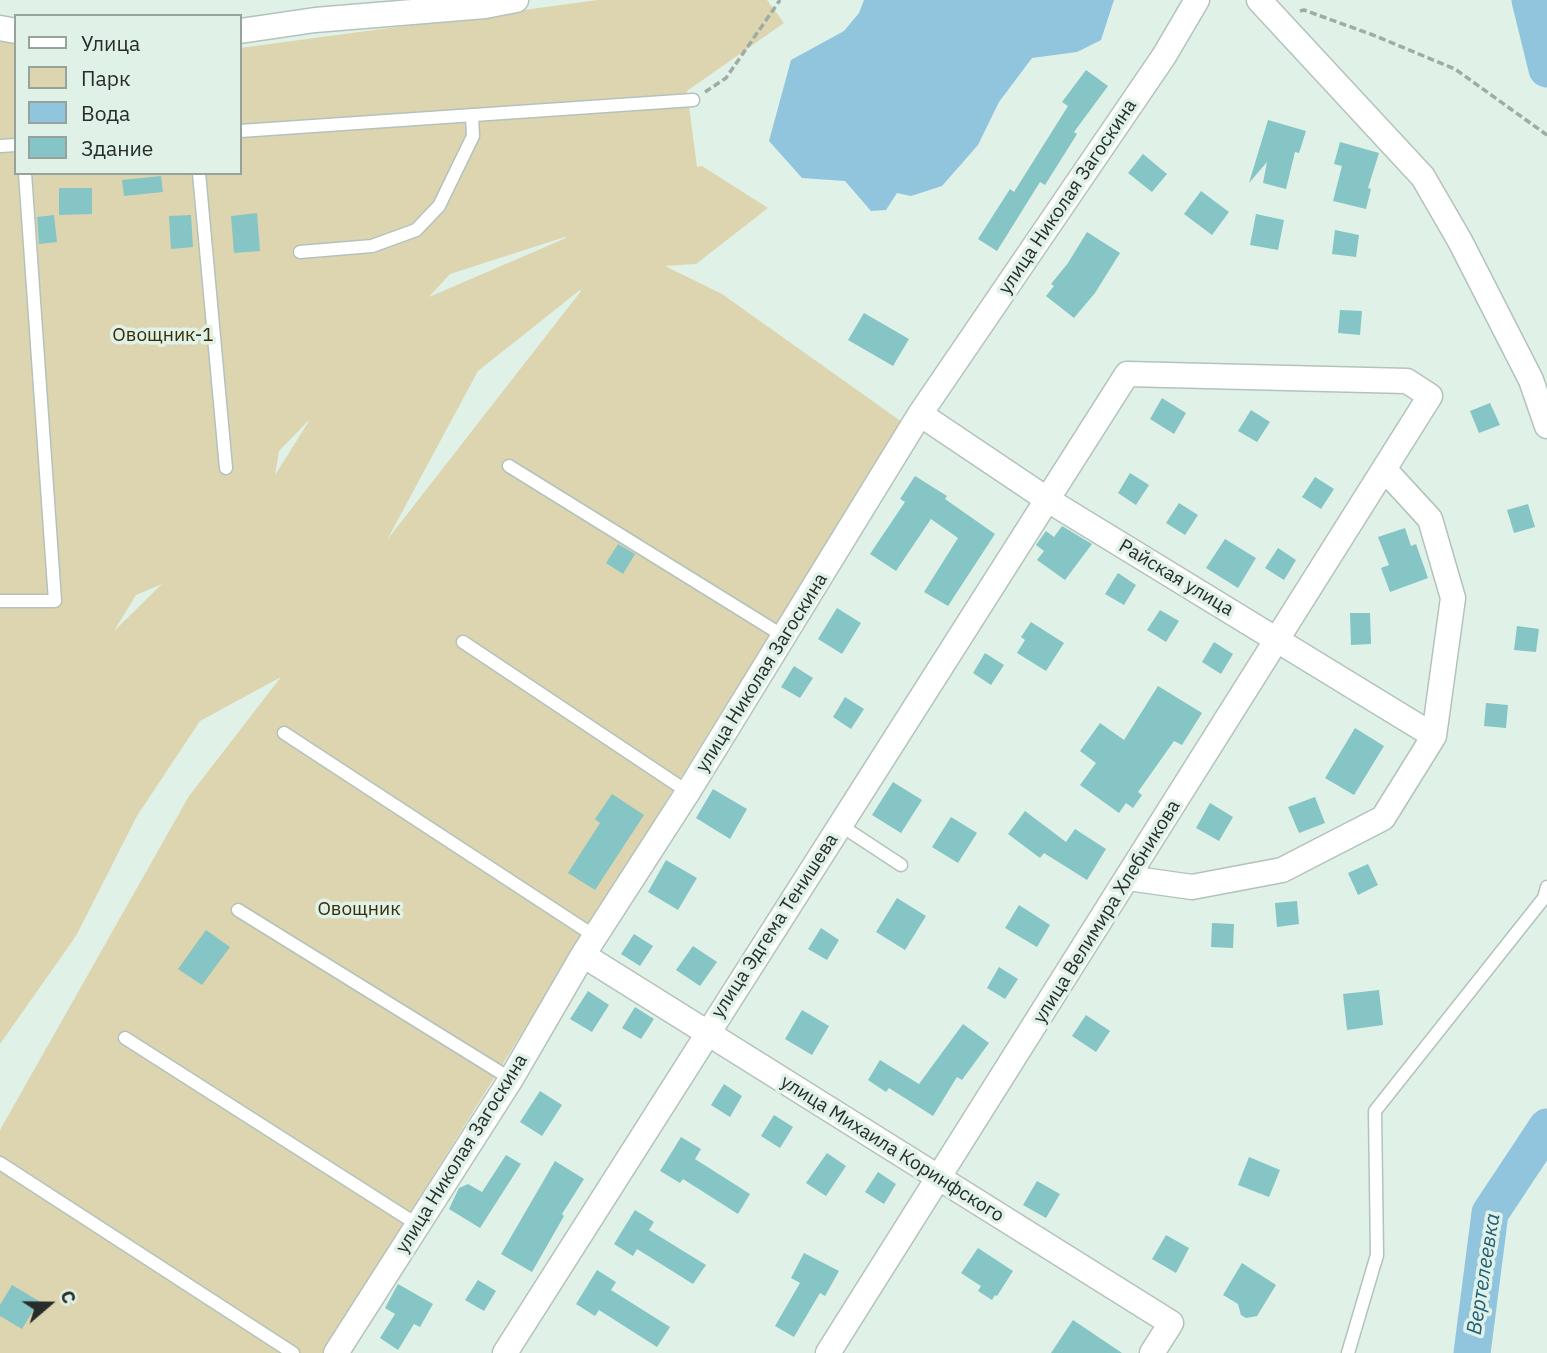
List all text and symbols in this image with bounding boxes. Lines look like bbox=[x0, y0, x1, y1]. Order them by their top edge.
legend bbox=[14, 14, 242, 175]
text: Улица bbox=[81, 29, 140, 57]
text: Парк bbox=[81, 64, 131, 92]
street label: улица Николая Загоскина bbox=[994, 95, 1142, 299]
text: Вода bbox=[81, 99, 130, 127]
text: Здание bbox=[81, 134, 153, 162]
park label: Овощник-1 bbox=[112, 325, 214, 347]
street label: Райская улица bbox=[1114, 535, 1238, 621]
street label: улица Николая Загоскина bbox=[691, 569, 833, 777]
street label: улица Велимира Хлебникова bbox=[1029, 796, 1185, 1028]
street label: улица Эдгема Тенишева bbox=[707, 830, 843, 1022]
park label: Овощник bbox=[317, 899, 401, 921]
street label: улица Николая Загоскина bbox=[391, 1050, 533, 1258]
street label: улица Михаила Коринфского bbox=[776, 1071, 1008, 1227]
water label: Вертелеевка bbox=[1462, 1211, 1506, 1337]
north arrow bbox=[14, 1269, 84, 1339]
text: С bbox=[55, 1287, 82, 1307]

